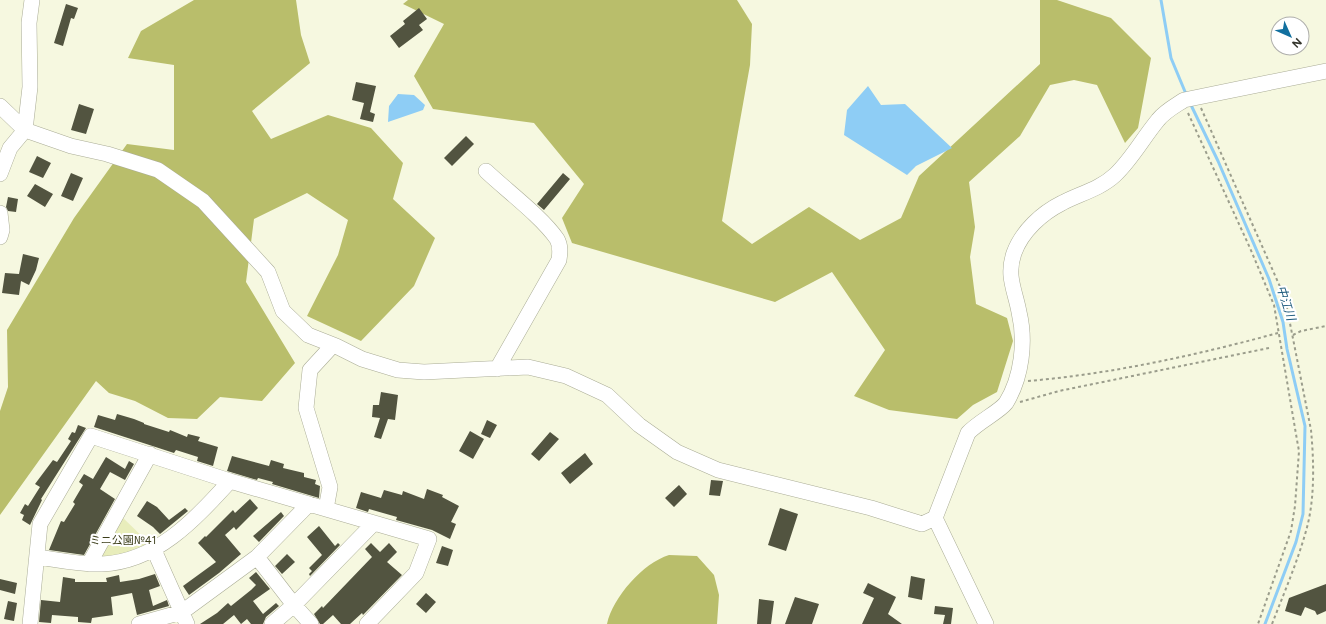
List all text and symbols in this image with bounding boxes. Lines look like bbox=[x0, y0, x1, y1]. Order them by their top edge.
north arrow bbox=[1270, 16, 1310, 56]
text: N bbox=[1289, 35, 1304, 50]
water label: 中江川 bbox=[1274, 284, 1299, 324]
park label: ミニ公園№41 bbox=[90, 534, 156, 547]

